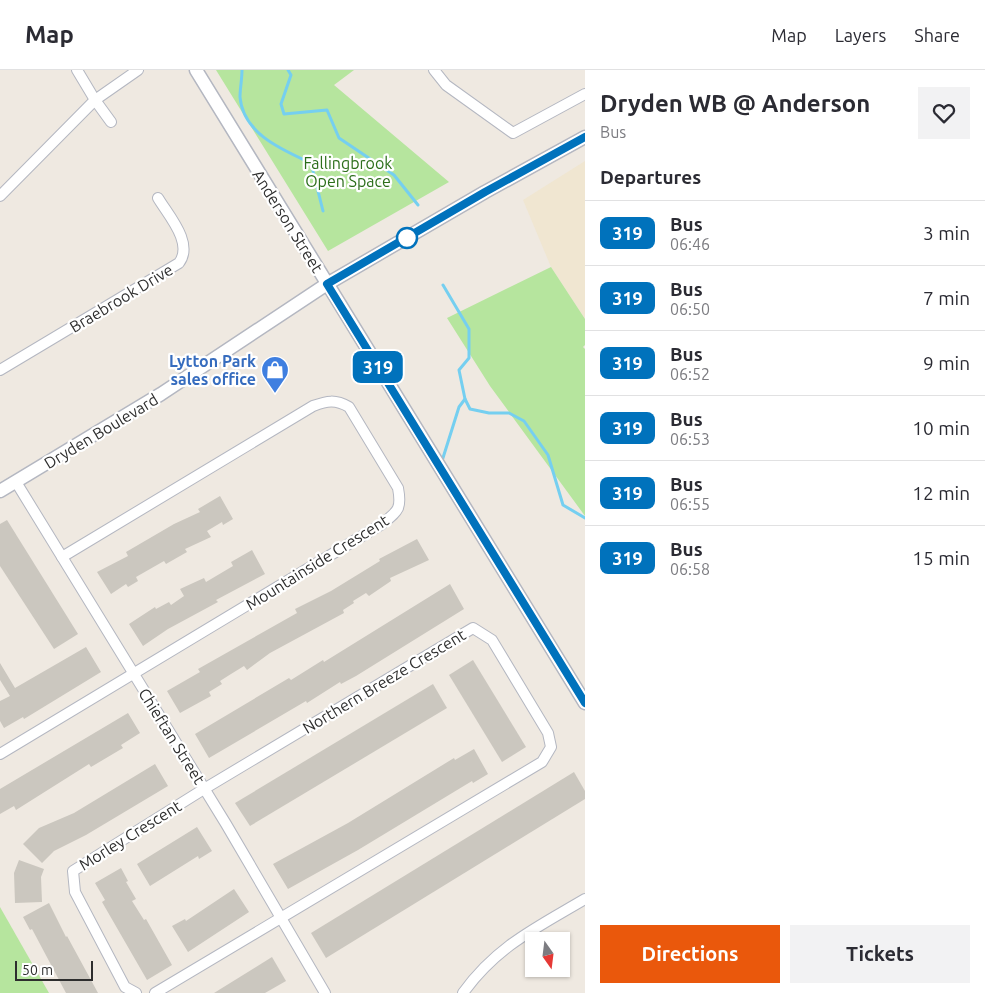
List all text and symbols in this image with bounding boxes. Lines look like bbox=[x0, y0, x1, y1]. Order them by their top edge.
text: Map bbox=[25, 21, 74, 48]
text: Map bbox=[771, 25, 807, 45]
text: Layers bbox=[835, 25, 886, 45]
text: Share bbox=[914, 25, 960, 45]
button: heart bbox=[918, 87, 970, 139]
text: Dryden WB @ Anderson bbox=[600, 90, 870, 117]
text: Bus bbox=[600, 123, 626, 141]
park label: Fallingbrook Open Space bbox=[304, 154, 392, 190]
street label: Anderson Street bbox=[249, 166, 327, 276]
text: Departures bbox=[600, 166, 701, 188]
text: Bus bbox=[670, 213, 703, 235]
text: 3 min bbox=[923, 222, 970, 244]
text: 319 bbox=[612, 223, 643, 243]
unlabelled marker bbox=[396, 227, 418, 249]
text: 06:46 bbox=[670, 235, 710, 253]
street label: Braebrook Drive bbox=[66, 260, 176, 336]
text: Bus bbox=[670, 278, 703, 300]
text: 7 min bbox=[923, 287, 970, 309]
text: 319 bbox=[612, 288, 643, 308]
text: 06:50 bbox=[670, 300, 710, 318]
text: Bus bbox=[670, 343, 703, 365]
line badge: 319 bbox=[349, 351, 407, 383]
place label: Lytton Park sales office bbox=[169, 352, 256, 388]
text: 9 min bbox=[923, 352, 970, 374]
text: 319 bbox=[612, 353, 643, 373]
shop icon: Lytton Park sales office bbox=[260, 355, 290, 394]
text: 319 bbox=[363, 357, 393, 377]
text: 06:52 bbox=[670, 365, 710, 383]
street label: Dryden Boulevard bbox=[41, 390, 161, 472]
text: Bus bbox=[670, 408, 703, 430]
text: 10 min bbox=[912, 417, 970, 439]
text: 319 bbox=[612, 418, 643, 438]
text: 06:53 bbox=[670, 430, 710, 448]
text: Bus bbox=[670, 473, 703, 495]
text: 12 min bbox=[912, 482, 970, 504]
text: 319 bbox=[612, 483, 643, 503]
text: 06:55 bbox=[670, 495, 710, 513]
street label: Mountainside Crescent bbox=[242, 510, 392, 613]
text: Bus bbox=[670, 538, 703, 560]
text: 15 min bbox=[912, 547, 970, 569]
text: 319 bbox=[612, 548, 643, 568]
text: 06:58 bbox=[670, 560, 710, 578]
street label: Northern Breeze Crescent bbox=[299, 625, 469, 737]
street label: Chieftan Street bbox=[135, 685, 209, 788]
street label: Morley Crescent bbox=[76, 796, 185, 874]
button: Directions bbox=[600, 925, 780, 983]
button: Tickets bbox=[790, 925, 970, 983]
north arrow bbox=[525, 932, 570, 978]
map controls bbox=[525, 932, 570, 977]
scale bar bbox=[15, 958, 92, 981]
text: 50 m bbox=[22, 962, 53, 978]

